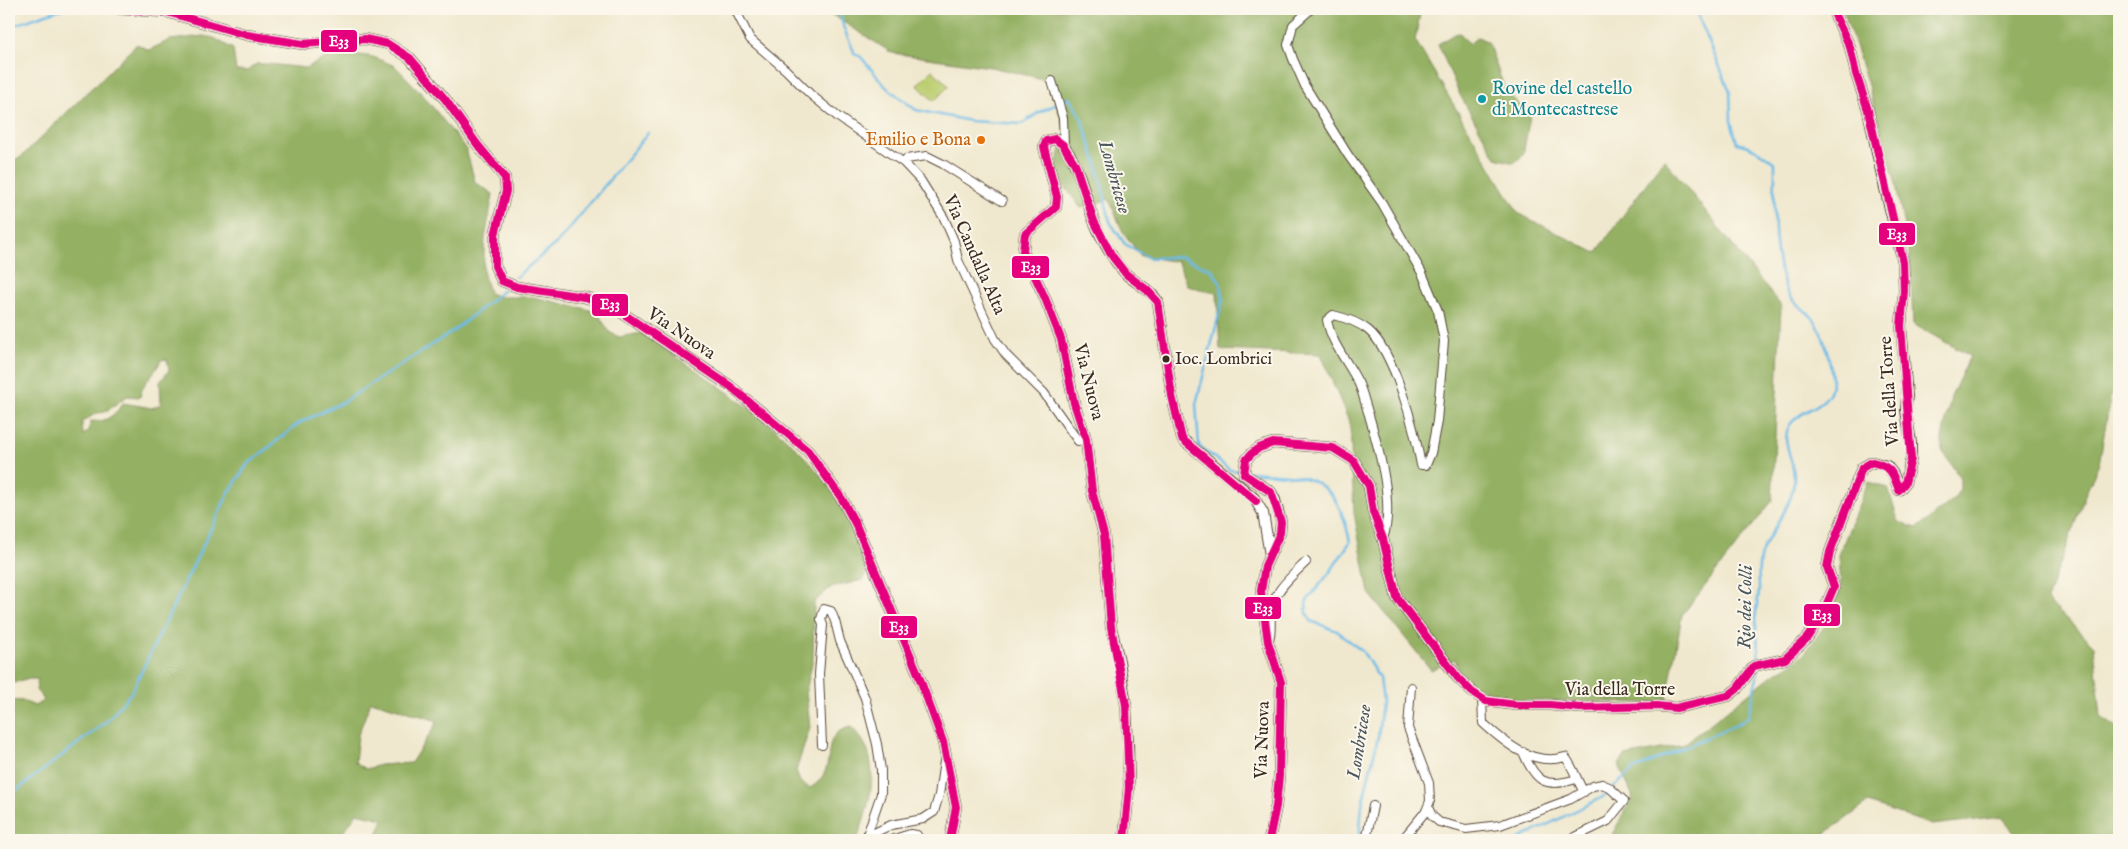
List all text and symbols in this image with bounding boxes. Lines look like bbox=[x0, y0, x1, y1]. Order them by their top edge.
line badge: E33 bbox=[320, 29, 358, 53]
text: E33 bbox=[329, 33, 349, 51]
place label: Rovine del castello di Montecastrese bbox=[1492, 78, 1632, 122]
marker: Rovine del castello di Montecastrese bbox=[1476, 93, 1488, 105]
place label: Emilio e Bona bbox=[865, 129, 971, 152]
marker: Emilio e Bona bbox=[975, 134, 987, 146]
water label: Lombricese bbox=[1092, 136, 1136, 217]
street label: Via Candalla Alta bbox=[937, 191, 1011, 319]
line badge: E33 bbox=[1878, 222, 1916, 246]
text: E33 bbox=[1887, 226, 1907, 244]
line badge: E33 bbox=[1011, 255, 1050, 279]
text: E33 bbox=[1021, 259, 1041, 277]
line badge: E33 bbox=[591, 293, 629, 317]
text: E33 bbox=[600, 296, 620, 314]
street label: Via Nuova bbox=[641, 302, 720, 365]
street label: Via della Torre bbox=[1875, 335, 1905, 448]
street label: Via Nuova bbox=[1067, 340, 1109, 423]
place label: Ioc. Lombrici bbox=[1175, 349, 1272, 370]
marker: Ioc. Lombrici bbox=[1161, 354, 1171, 364]
water label: Rio dei Colli bbox=[1733, 563, 1759, 649]
line badge: E33 bbox=[1244, 596, 1282, 620]
text: E33 bbox=[1253, 600, 1273, 618]
line badge: E33 bbox=[1803, 603, 1841, 627]
text: E33 bbox=[1812, 607, 1832, 625]
line badge: E33 bbox=[880, 615, 918, 639]
text: E33 bbox=[889, 619, 909, 637]
street label: Via della Torre bbox=[1564, 679, 1675, 702]
street label: Via Nuova bbox=[1250, 700, 1276, 780]
water label: Lombricese bbox=[1342, 702, 1378, 782]

